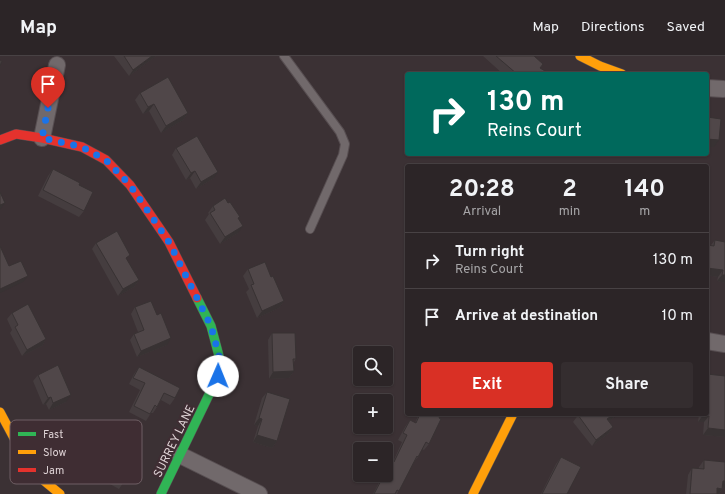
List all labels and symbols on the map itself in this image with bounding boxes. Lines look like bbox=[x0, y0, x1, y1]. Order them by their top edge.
pin bbox=[31, 67, 65, 108]
position arrow bbox=[197, 355, 239, 397]
street label: SURREY LANE bbox=[150, 402, 199, 480]
legend bbox=[10, 420, 142, 484]
text: Fast bbox=[43, 428, 63, 442]
text: Slow bbox=[43, 446, 66, 460]
text: Jam bbox=[43, 464, 64, 478]

